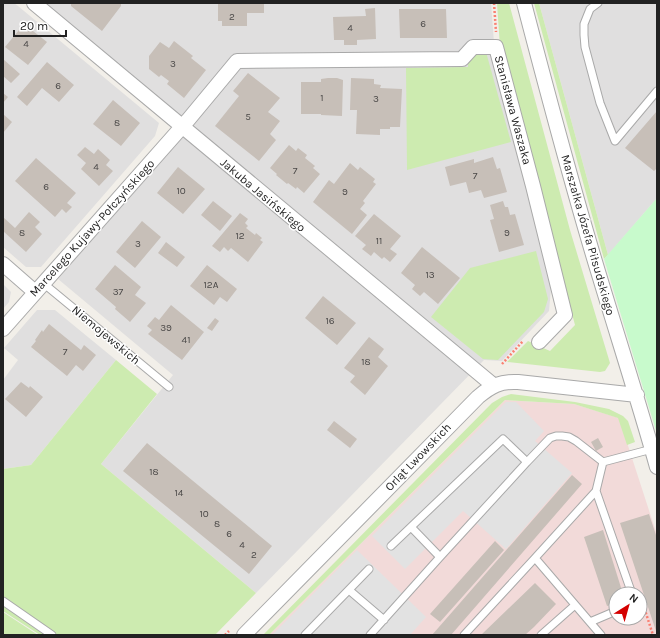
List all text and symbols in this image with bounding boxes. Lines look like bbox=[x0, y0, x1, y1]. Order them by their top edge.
house number: 2 bbox=[229, 11, 235, 23]
scale bar bbox=[14, 12, 66, 38]
house number: 6 bbox=[420, 18, 426, 30]
text: 20 m bbox=[20, 19, 48, 33]
house number: 4 bbox=[347, 22, 353, 34]
house number: 4 bbox=[23, 38, 29, 50]
street label: Stanisława Waszaka bbox=[492, 54, 534, 166]
house number: 3 bbox=[170, 58, 176, 70]
house number: 6 bbox=[55, 80, 61, 92]
house number: 1 bbox=[320, 92, 324, 104]
house number: 3 bbox=[373, 93, 379, 105]
house number: 5 bbox=[245, 111, 251, 123]
house number: 8 bbox=[114, 117, 120, 129]
street label: Marszałka Józefa Piłsudskiego bbox=[558, 153, 618, 317]
street label: Jakuba Jasińskiego bbox=[218, 155, 308, 235]
street label: Marcelego Kujawy-Połczyńskiego bbox=[27, 156, 157, 300]
house number: 4 bbox=[93, 161, 99, 173]
house number: 7 bbox=[293, 165, 298, 177]
house number: 7 bbox=[473, 170, 478, 182]
house number: 6 bbox=[43, 181, 49, 193]
house number: 10 bbox=[176, 185, 186, 197]
house number: 9 bbox=[342, 186, 348, 198]
house number: 8 bbox=[19, 227, 25, 239]
house number: 9 bbox=[504, 227, 510, 239]
house number: 12 bbox=[235, 230, 245, 242]
house number: 11 bbox=[376, 235, 382, 247]
house number: 3 bbox=[135, 238, 141, 250]
house number: 13 bbox=[425, 269, 435, 281]
house number: 12A bbox=[204, 279, 219, 291]
house number: 37 bbox=[113, 286, 124, 298]
street label: Niemojewskich bbox=[69, 302, 143, 368]
house number: 16 bbox=[325, 315, 335, 327]
house number: 39 bbox=[160, 322, 172, 334]
house number: 41 bbox=[182, 334, 190, 346]
house number: 7 bbox=[63, 346, 68, 358]
house number: 18 bbox=[361, 356, 371, 368]
street label: Orląt Lwowskich bbox=[382, 420, 454, 494]
house number: 18 bbox=[149, 466, 159, 478]
house number: 14 bbox=[175, 487, 184, 499]
house number: 10 bbox=[199, 508, 209, 520]
house number: 8 bbox=[214, 518, 220, 530]
house number: 6 bbox=[226, 528, 232, 540]
house number: 4 bbox=[239, 539, 245, 551]
house number: 2 bbox=[251, 549, 257, 561]
north arrow bbox=[608, 586, 648, 626]
text: N bbox=[627, 591, 641, 606]

